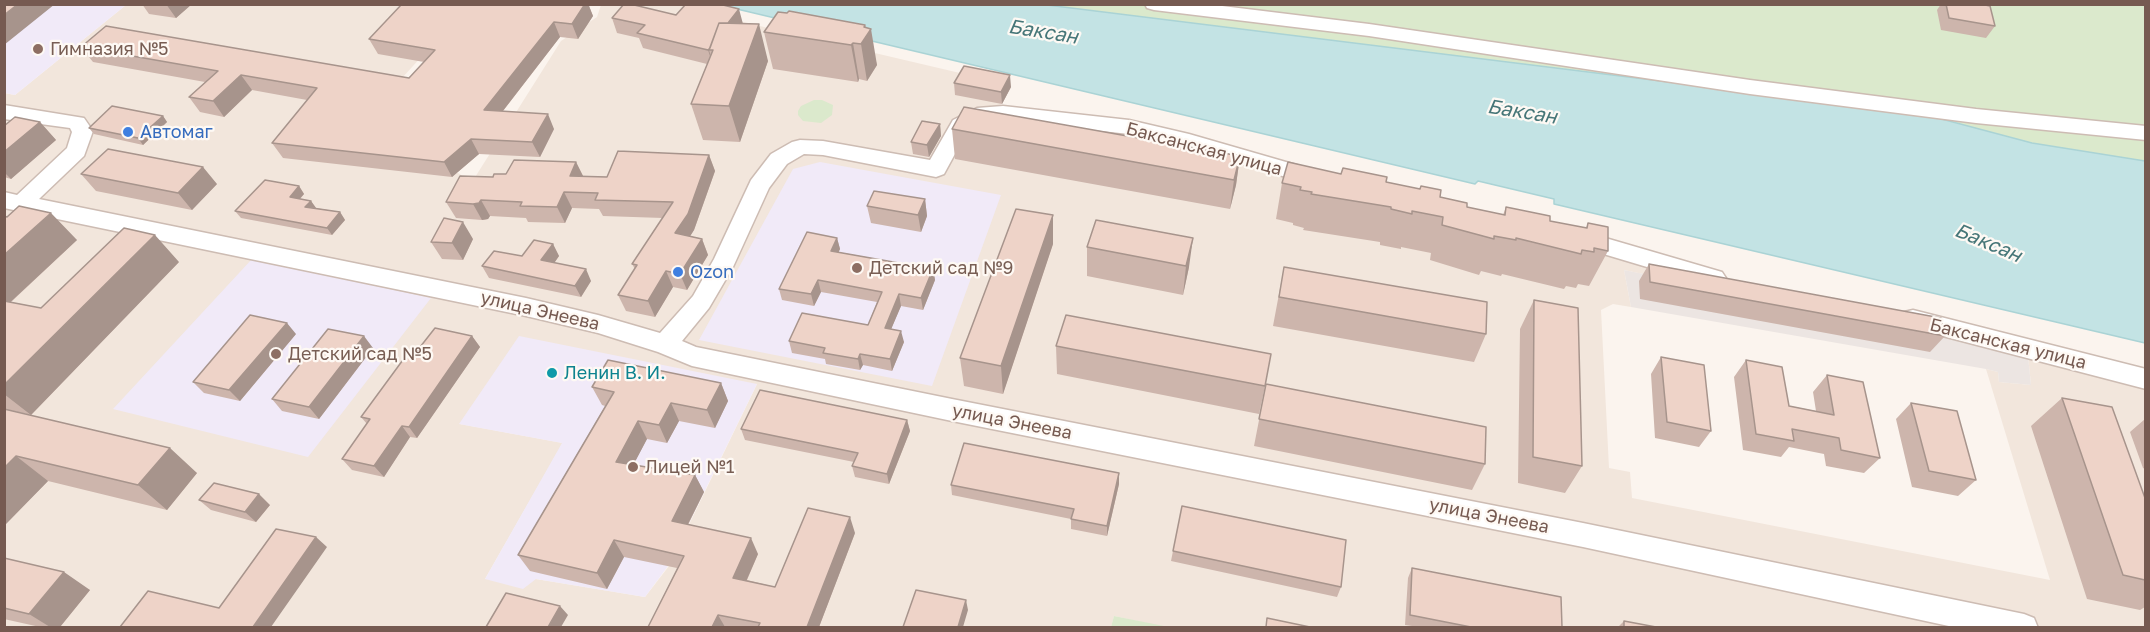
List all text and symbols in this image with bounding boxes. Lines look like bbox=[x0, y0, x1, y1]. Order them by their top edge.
water label: Баксан bbox=[1007, 15, 1079, 49]
place label: Гимназия №5 bbox=[50, 38, 169, 60]
marker: Гимназия №5 bbox=[31, 42, 45, 56]
water label: Баксан bbox=[1486, 95, 1558, 129]
street label: Баксанская улица bbox=[1124, 118, 1284, 180]
place label: Автомаг bbox=[140, 121, 213, 143]
marker: Автомаг bbox=[121, 125, 135, 139]
water label: Баксан bbox=[1951, 218, 2025, 268]
place label: Детский сад №9 bbox=[869, 257, 1013, 279]
place label: Ozon bbox=[690, 261, 734, 283]
marker: Детский сад №9 bbox=[850, 261, 864, 275]
marker: Ozon bbox=[671, 265, 685, 279]
street label: улица Энеева bbox=[478, 287, 602, 335]
street label: Баксанская улица bbox=[1927, 314, 2089, 374]
place label: Детский сад №5 bbox=[288, 343, 432, 365]
marker: Детский сад №5 bbox=[269, 347, 283, 361]
place label: Ленин В. И. bbox=[564, 362, 666, 384]
marker: Ленин В. И. bbox=[545, 366, 559, 380]
street label: улица Энеева bbox=[950, 400, 1074, 444]
place label: Лицей №1 bbox=[645, 456, 734, 478]
marker: Лицей №1 bbox=[626, 460, 640, 474]
street label: улица Энеева bbox=[1427, 494, 1551, 538]

